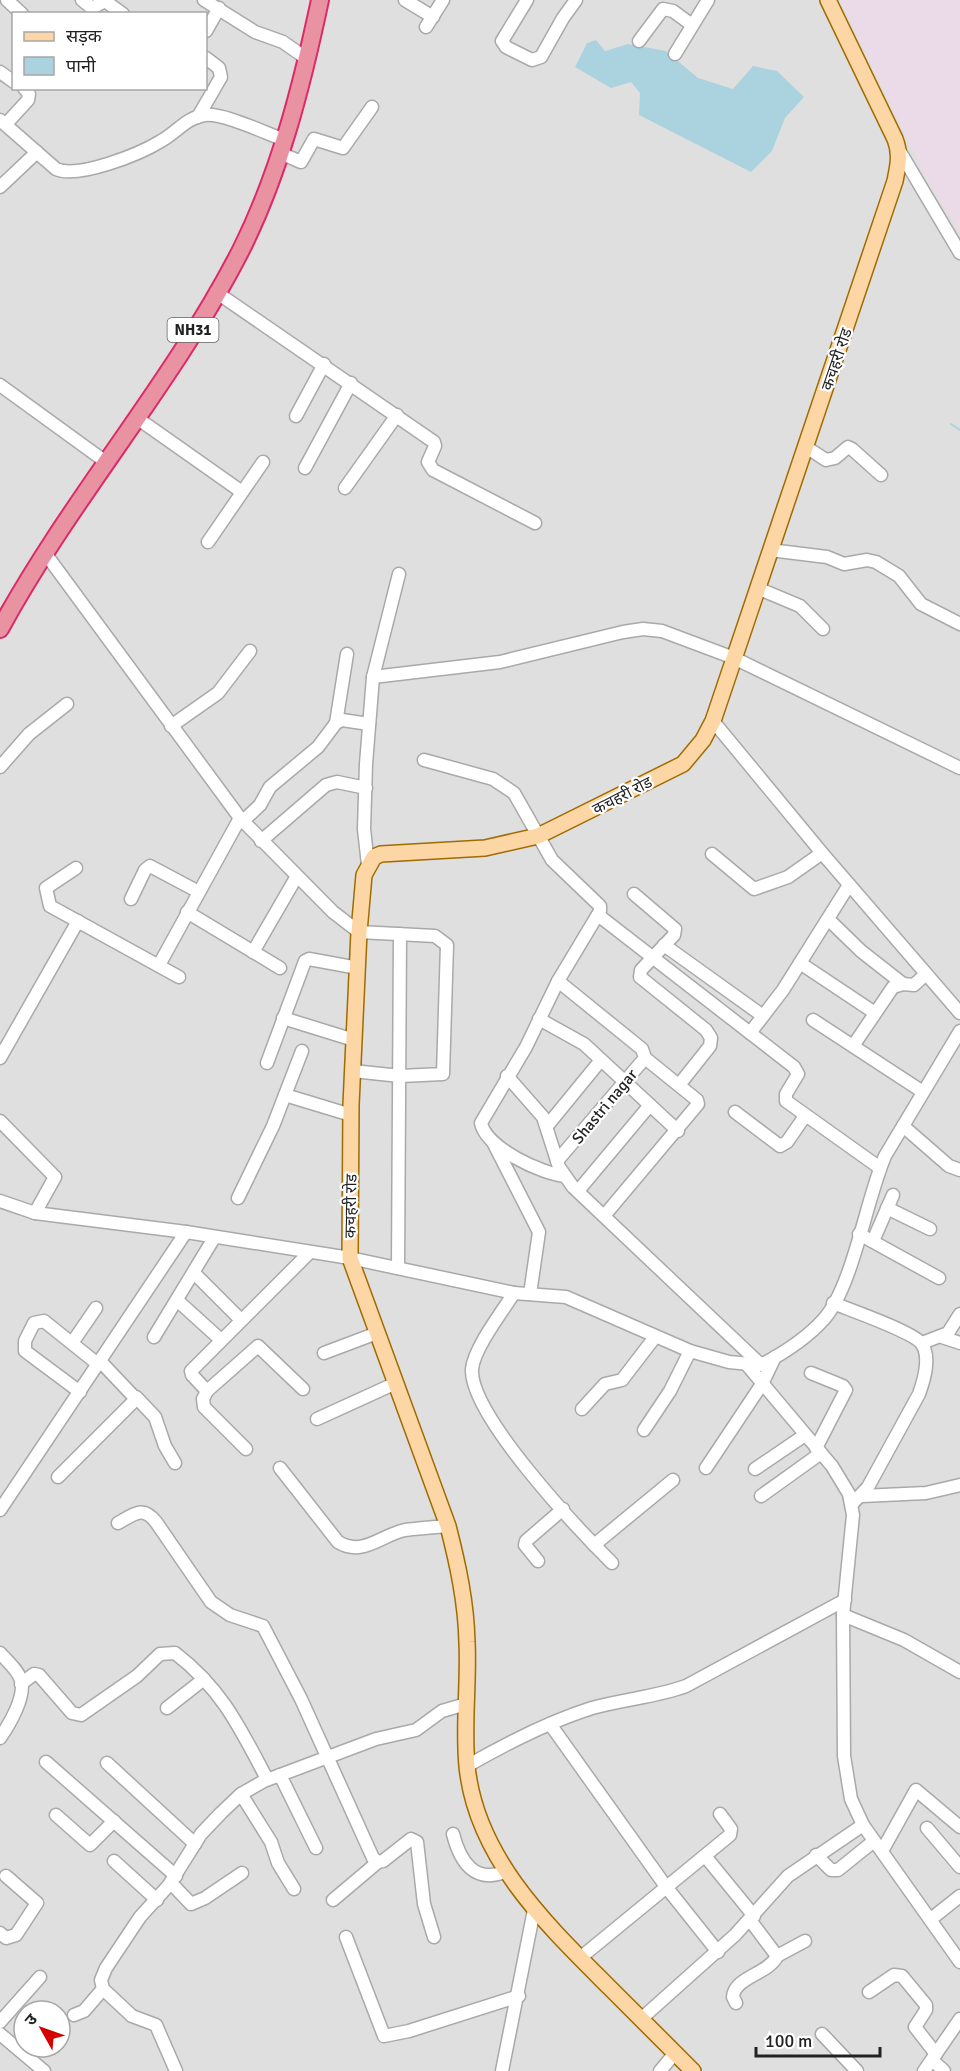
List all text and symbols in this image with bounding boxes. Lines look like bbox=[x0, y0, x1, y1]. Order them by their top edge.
legend bbox=[12, 12, 207, 90]
text: सड़क bbox=[66, 25, 103, 47]
text: पानी bbox=[66, 55, 96, 77]
road number: NH31 bbox=[168, 318, 218, 342]
street label: कचहरी रोड bbox=[817, 325, 857, 393]
street label: कचहरी रोड bbox=[589, 772, 656, 819]
street label: Shastri nagar bbox=[568, 1065, 642, 1148]
street label: कचहरी रोड bbox=[340, 1173, 362, 1238]
north arrow bbox=[12, 1999, 72, 2059]
text: उ bbox=[21, 2010, 42, 2030]
scale bar bbox=[756, 2020, 880, 2058]
text: 100 m bbox=[765, 2030, 812, 2052]

